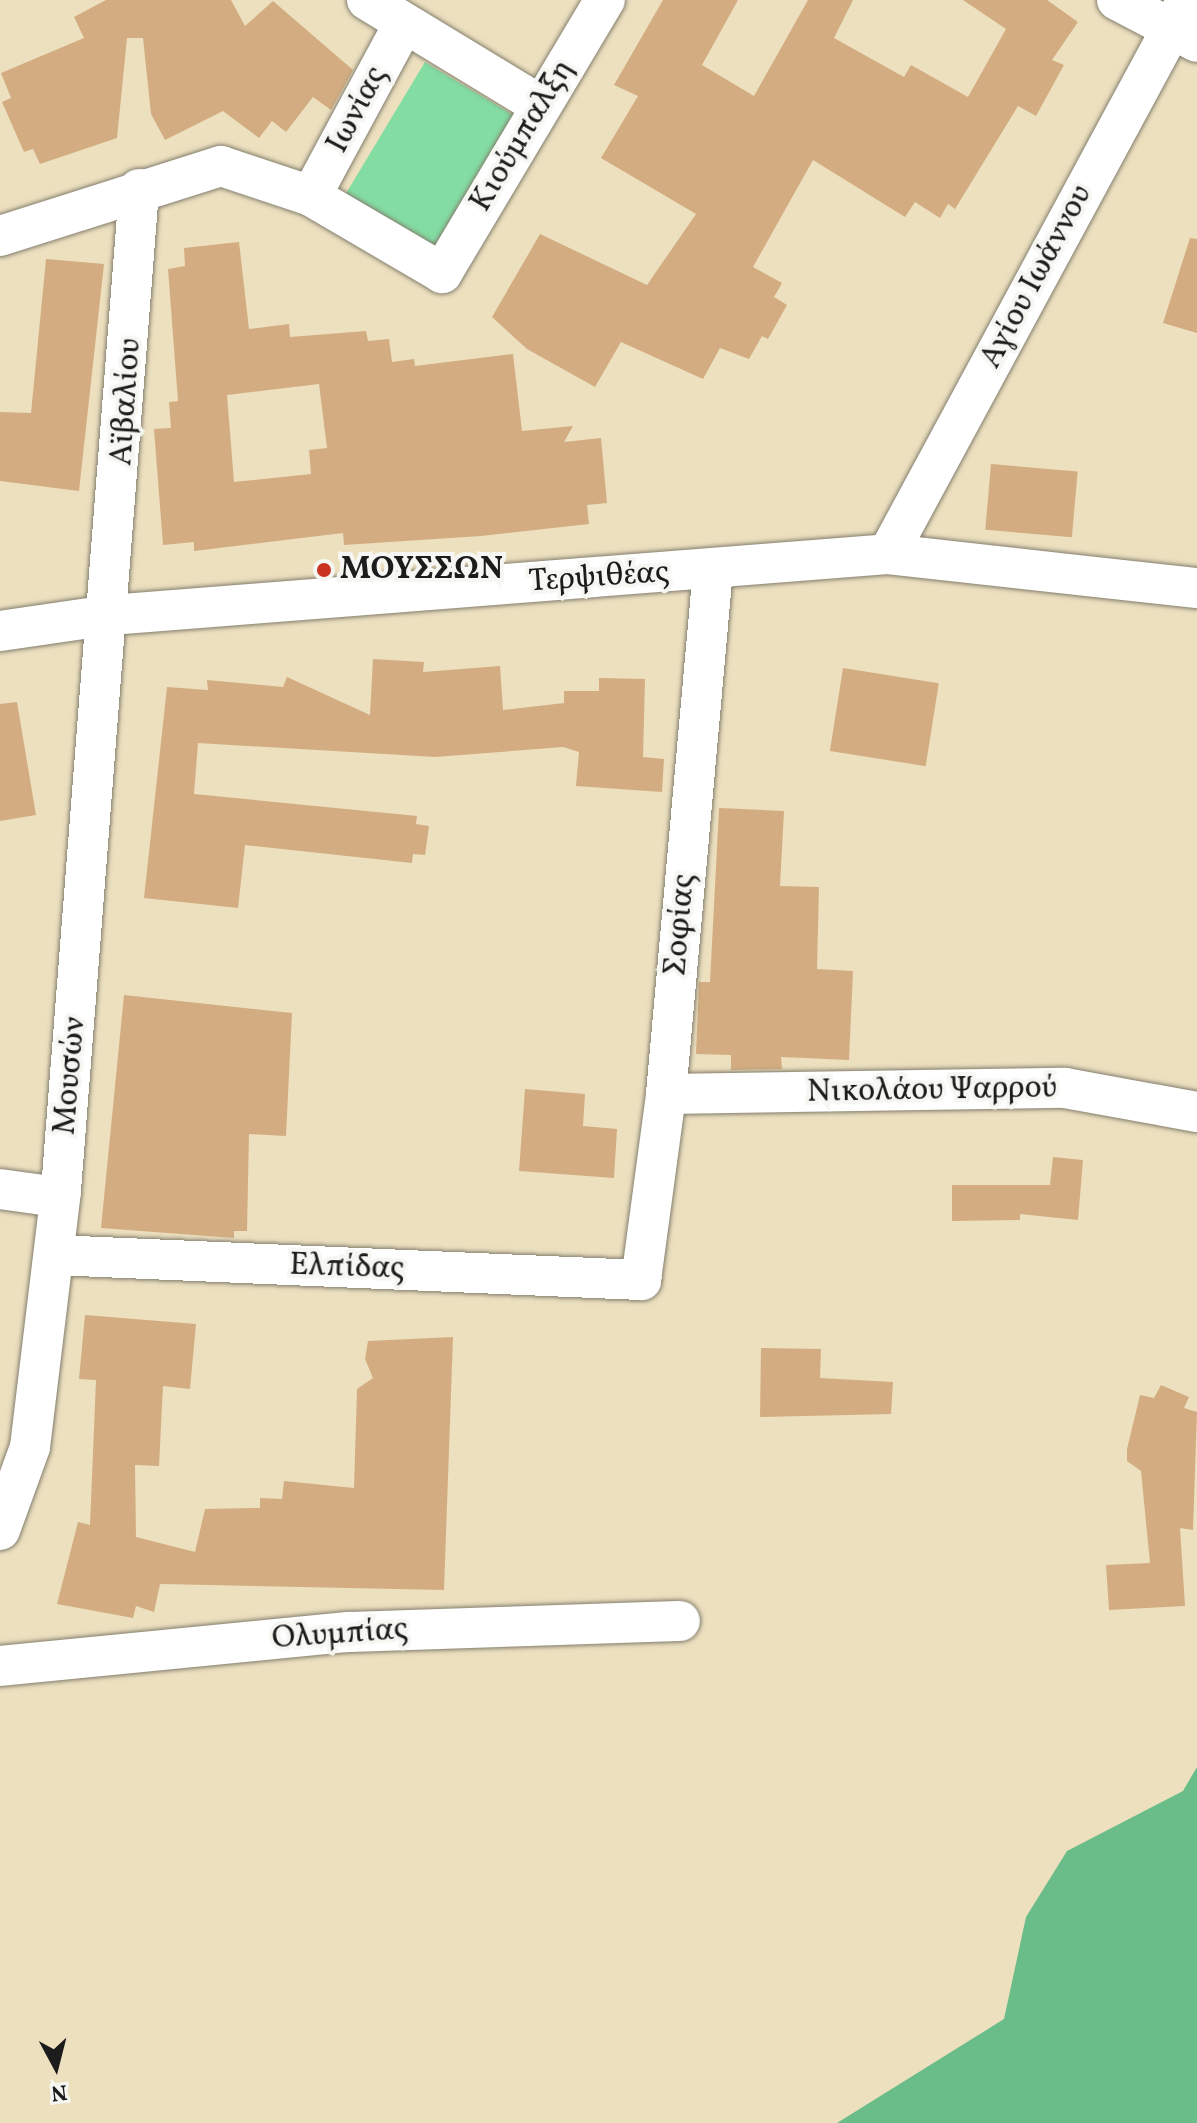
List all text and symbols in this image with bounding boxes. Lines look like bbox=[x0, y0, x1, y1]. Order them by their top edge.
street label: Κιούμπαλξη bbox=[463, 53, 583, 219]
street label: Ιωνίας bbox=[319, 60, 397, 160]
street label: Αγίου Ιωάννου bbox=[973, 179, 1101, 375]
street label: Αϊβαλίου bbox=[103, 337, 151, 467]
place label: ΜΟΥΣΣΩΝ bbox=[340, 551, 503, 589]
street label: Τερψιθέας bbox=[527, 554, 671, 602]
marker: ΜΟΥΣΣΩΝ bbox=[315, 561, 333, 579]
street label: Σοφίας bbox=[657, 872, 705, 978]
street label: Μουσών bbox=[47, 1015, 95, 1137]
street label: Νικολάου Ψαρρού bbox=[807, 1070, 1057, 1112]
street label: Ελπίδας bbox=[289, 1247, 405, 1289]
street label: Ολυμπίας bbox=[271, 1611, 409, 1659]
north arrow bbox=[16, 2027, 96, 2107]
text: N bbox=[49, 2075, 69, 2108]

